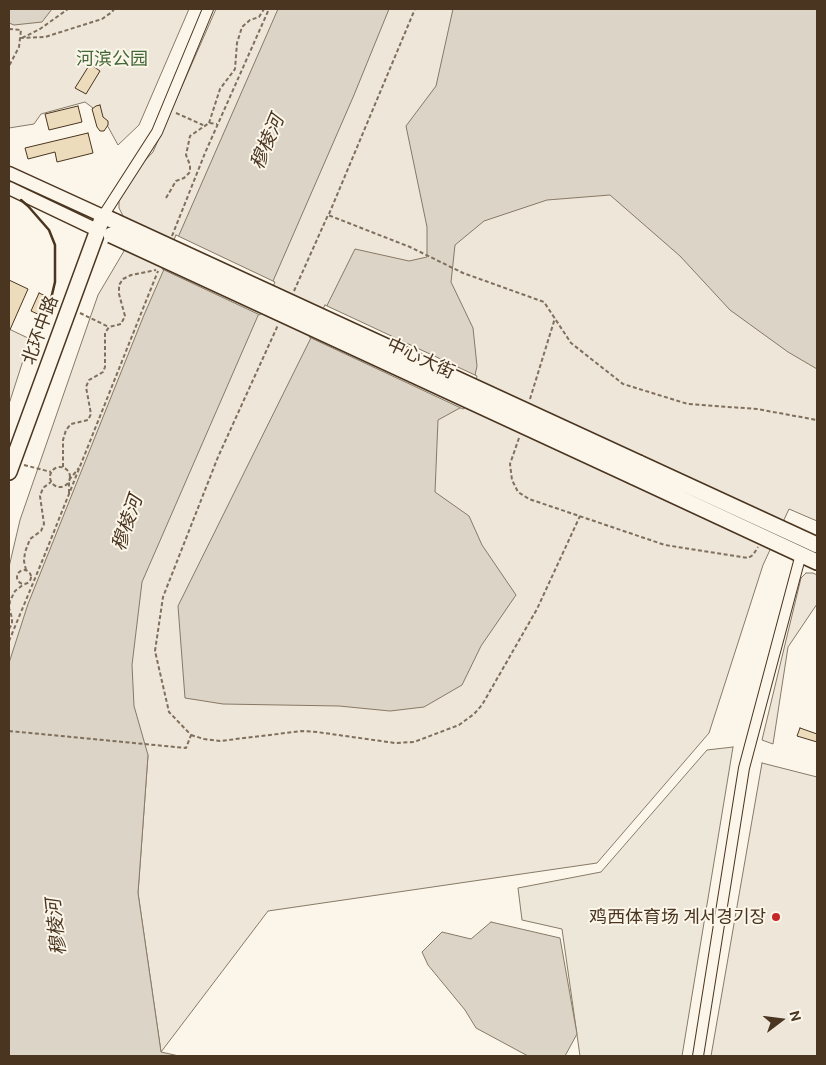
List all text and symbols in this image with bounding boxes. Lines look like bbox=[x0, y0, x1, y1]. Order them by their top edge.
park label: 河滨公园 bbox=[76, 48, 148, 70]
water label: 穆棱河 bbox=[245, 111, 289, 173]
street label: 北环中路 bbox=[18, 292, 62, 368]
street label: 中心大街 bbox=[384, 333, 458, 383]
water label: 穆棱河 bbox=[107, 492, 147, 554]
water label: 穆棱河 bbox=[42, 897, 70, 957]
place label: 鸡西体育场 계서경기장 bbox=[589, 906, 766, 928]
marker: 鸡西体育场 계서경기장 bbox=[770, 911, 782, 923]
north arrow bbox=[756, 995, 806, 1045]
text: N bbox=[786, 1009, 805, 1023]

